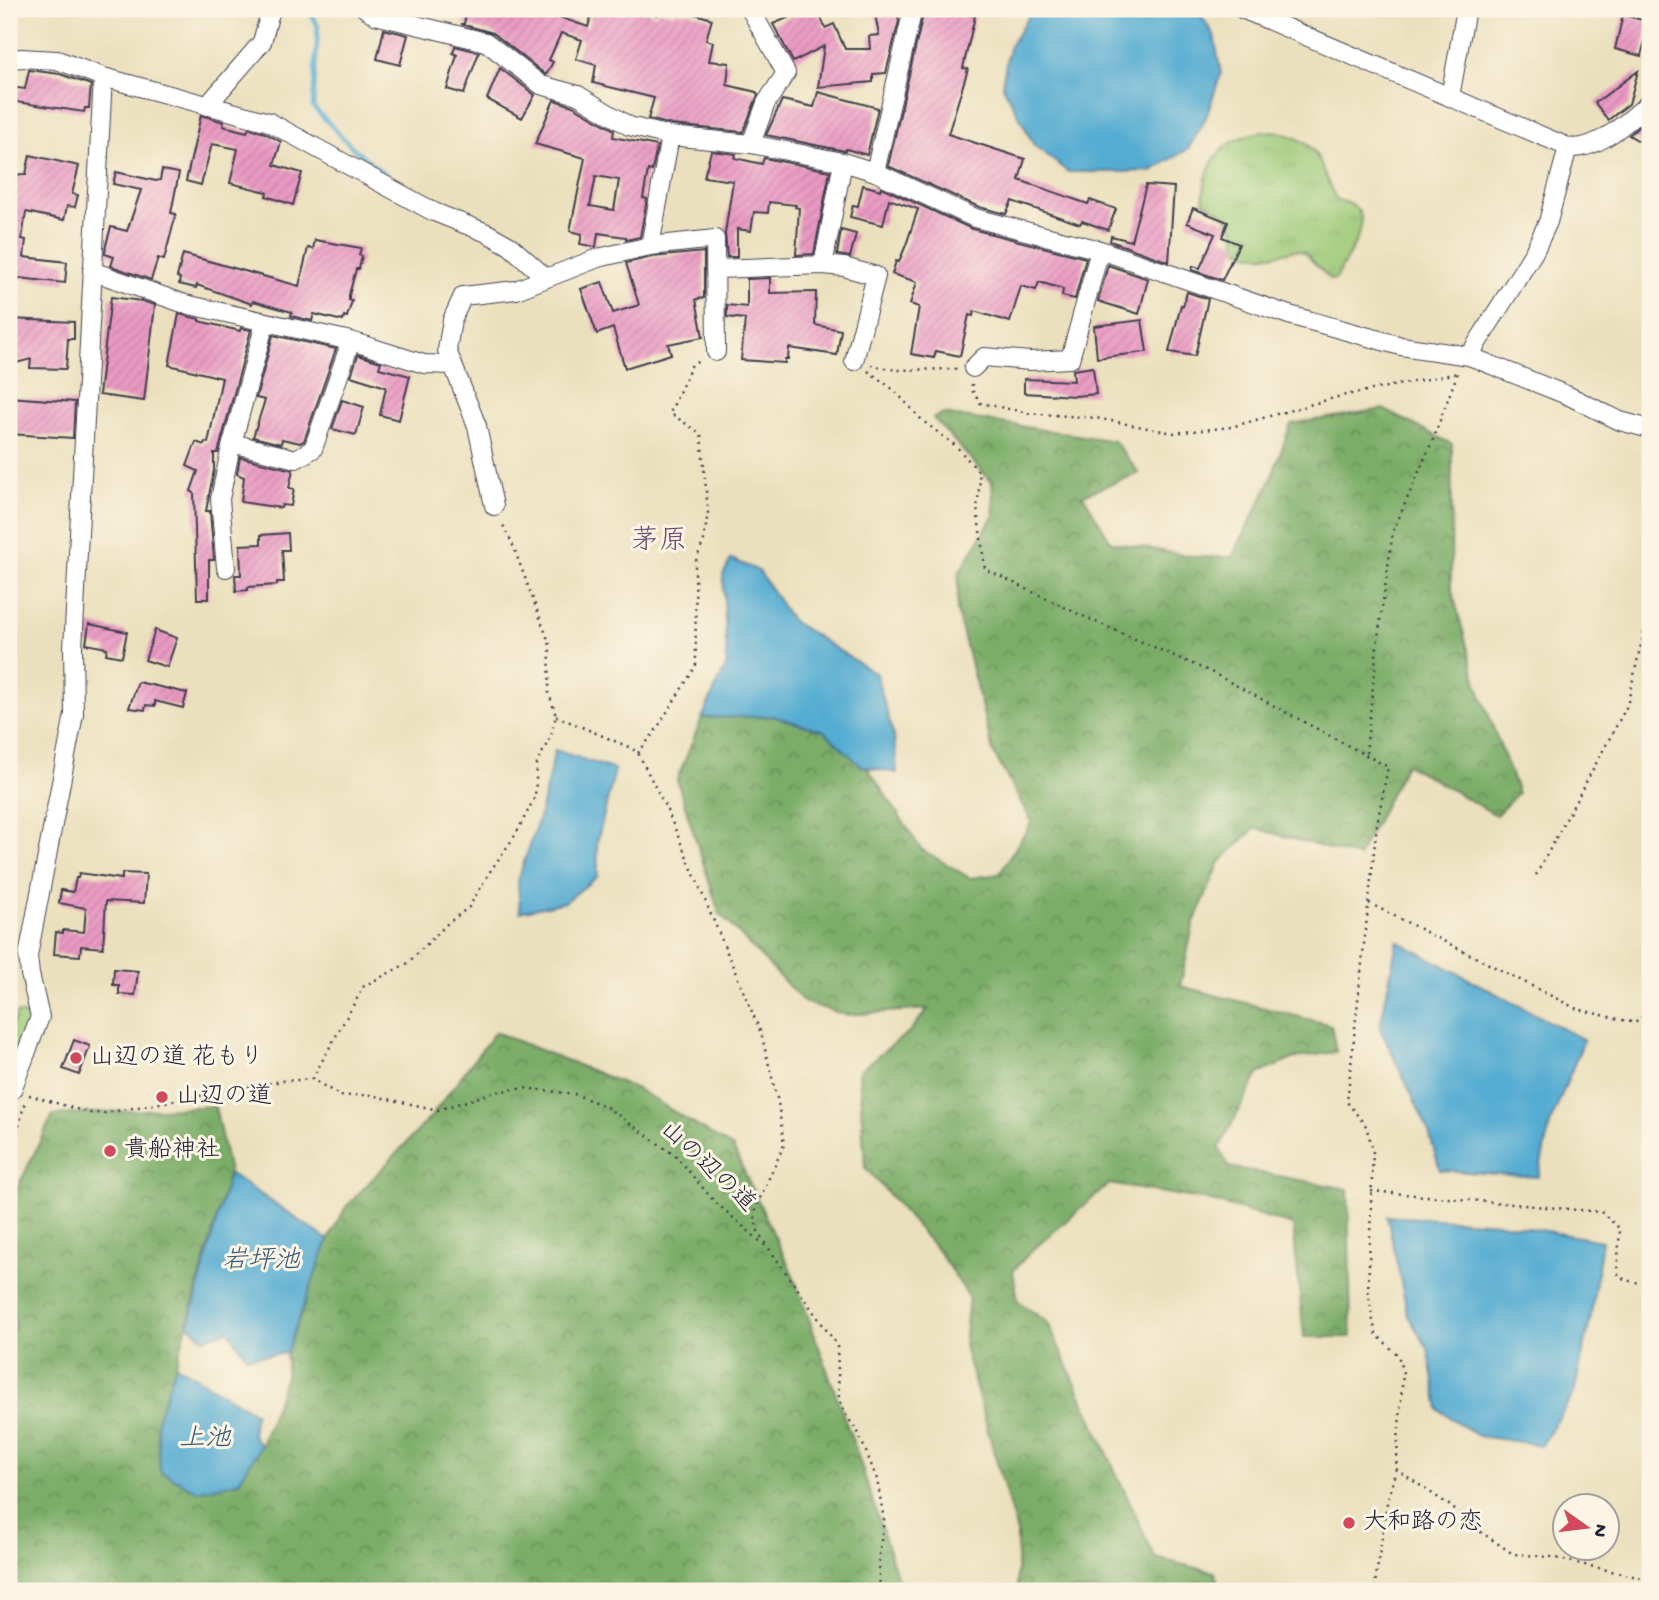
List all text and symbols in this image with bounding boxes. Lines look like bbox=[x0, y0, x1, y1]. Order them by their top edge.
district label: 茅原 bbox=[631, 525, 687, 559]
place label: 山辺の道 花もり bbox=[90, 1043, 264, 1073]
marker: 山辺の道 花もり bbox=[68, 1050, 84, 1066]
place label: 山辺の道 bbox=[176, 1082, 272, 1112]
marker: 山辺の道 bbox=[154, 1089, 170, 1105]
street label: 山の辺の道 bbox=[653, 1116, 761, 1220]
place label: 貴船神社 bbox=[124, 1136, 220, 1166]
marker: 貴船神社 bbox=[102, 1143, 118, 1159]
water label: 岩坪池 bbox=[222, 1246, 301, 1278]
water label: 上池 bbox=[179, 1424, 232, 1456]
north arrow bbox=[1550, 1492, 1620, 1562]
place label: 大和路の恋 bbox=[1363, 1508, 1483, 1538]
marker: 大和路の恋 bbox=[1341, 1515, 1357, 1531]
text: N bbox=[1586, 1521, 1612, 1539]

